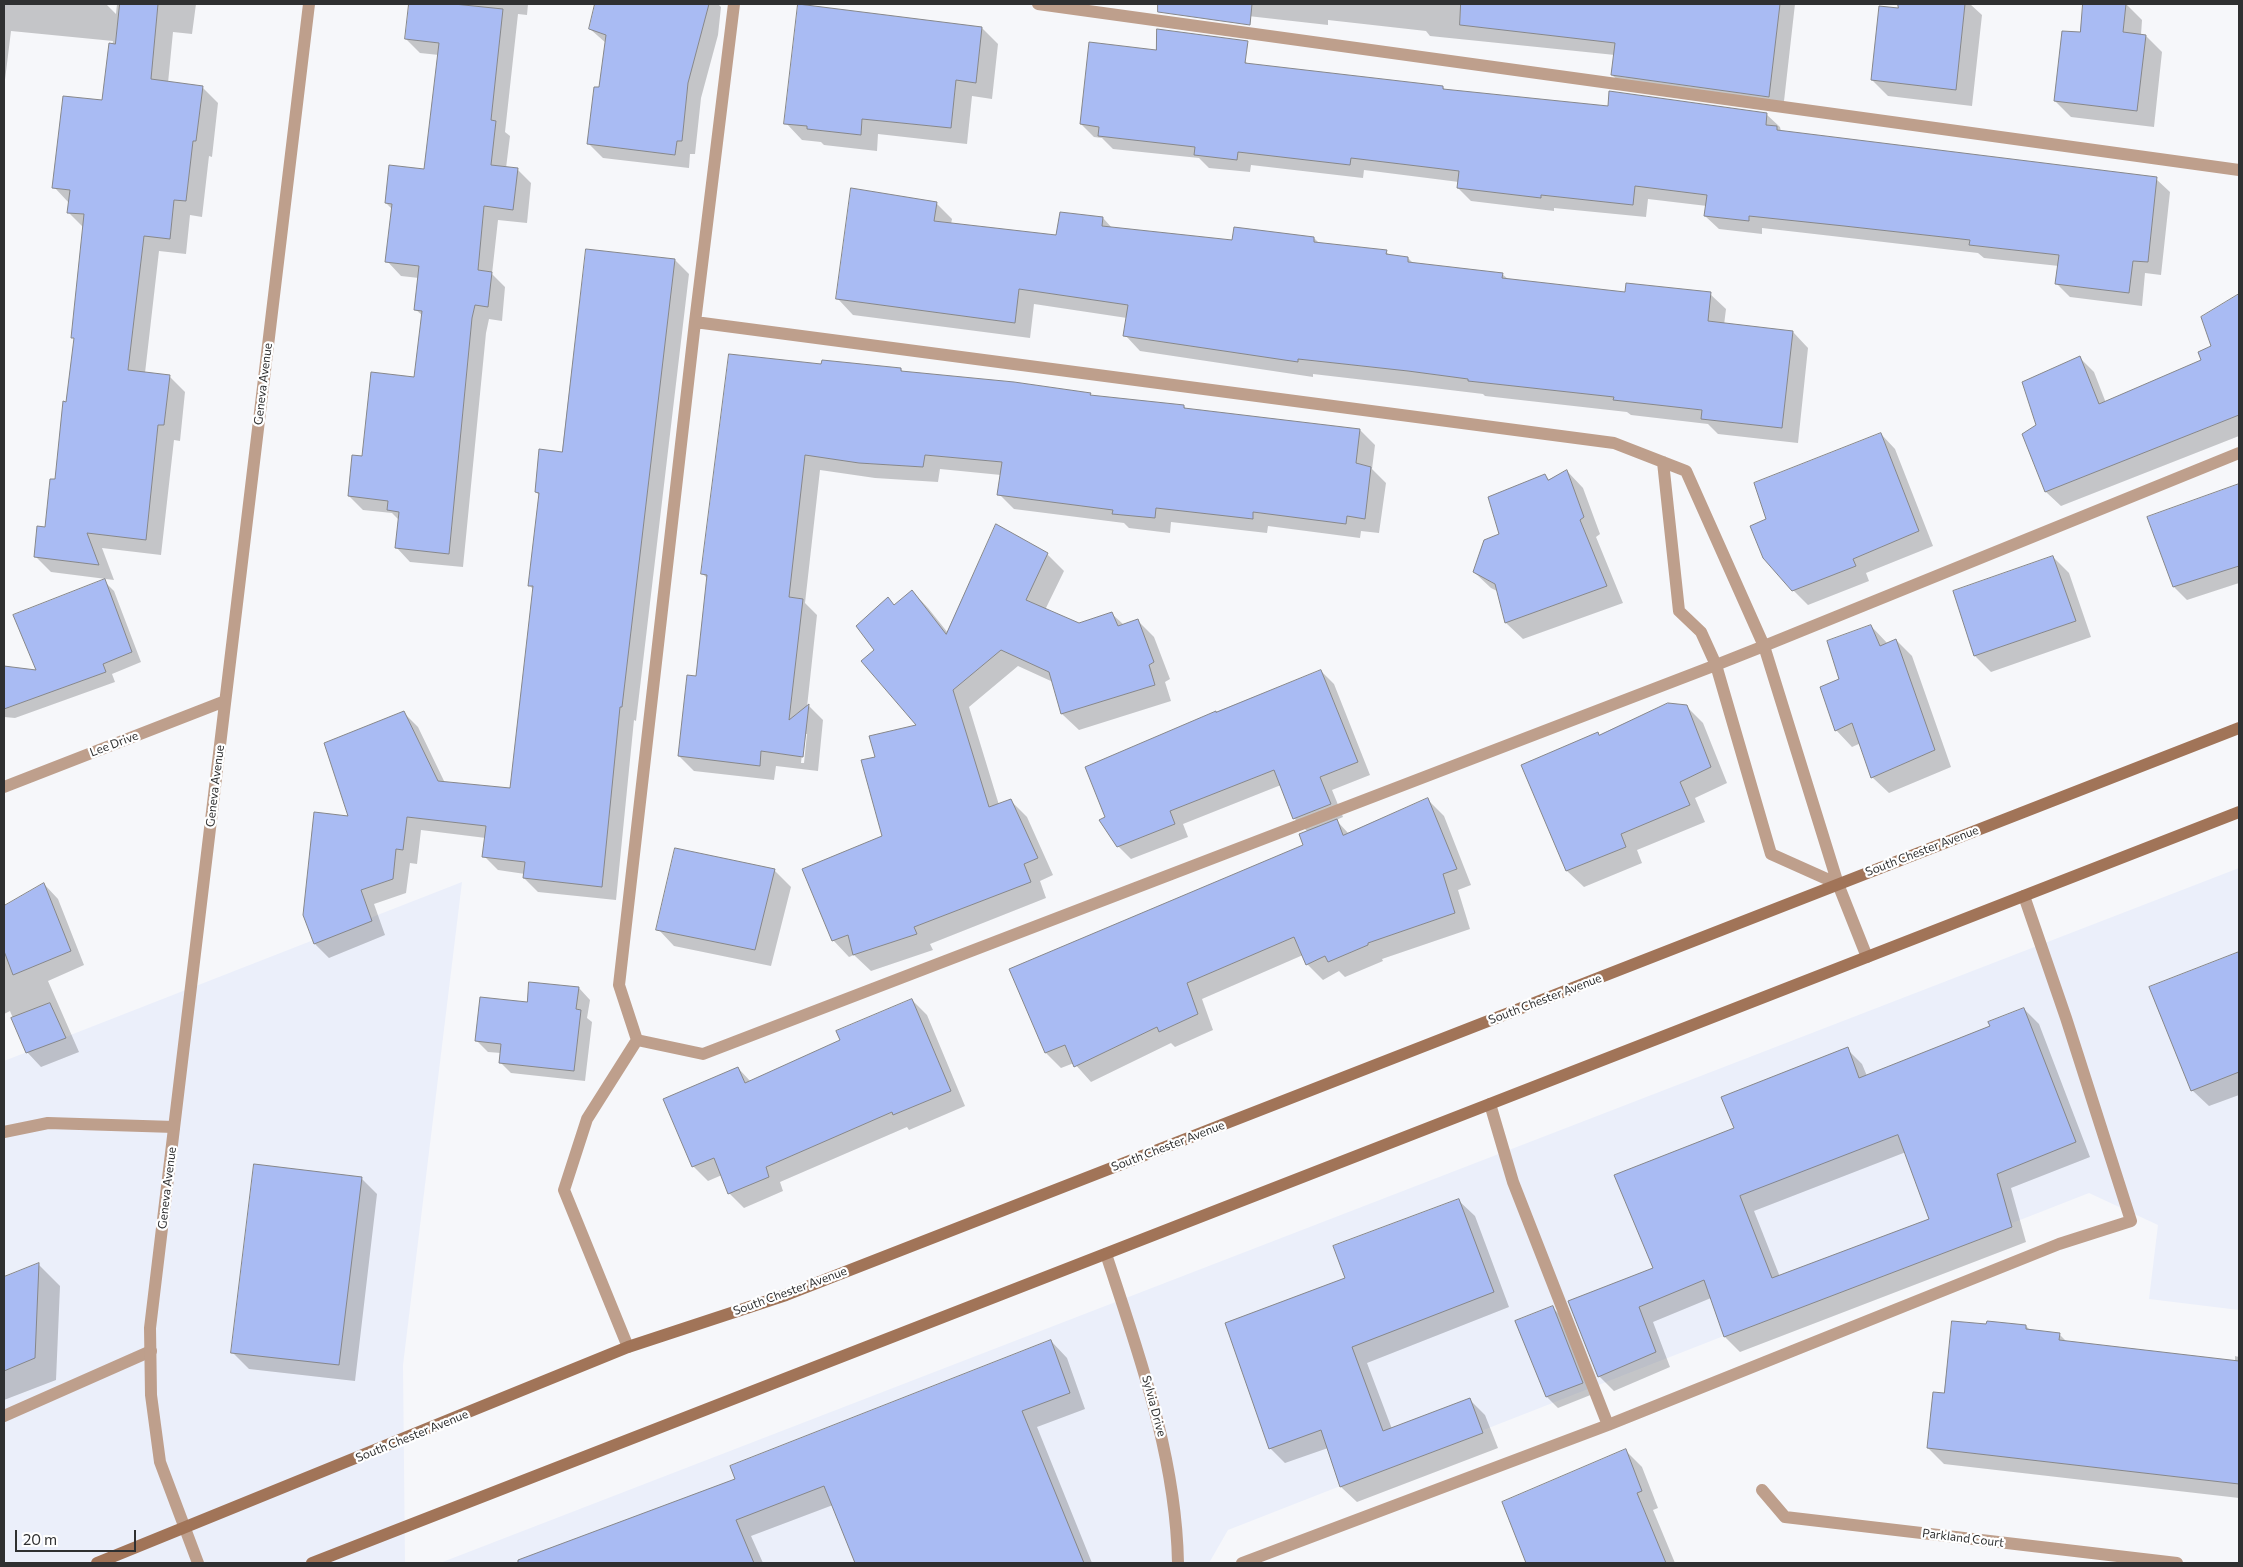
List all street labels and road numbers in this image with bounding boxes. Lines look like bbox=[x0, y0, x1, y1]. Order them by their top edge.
street label: Geneva Avenue bbox=[251, 342, 275, 426]
street label: Lee Drive bbox=[88, 728, 140, 760]
street label: Geneva Avenue bbox=[203, 744, 227, 828]
street label: South Chester Avenue bbox=[1863, 823, 1981, 879]
street label: South Chester Avenue bbox=[1486, 971, 1604, 1027]
street label: South Chester Avenue bbox=[1109, 1118, 1227, 1174]
street label: Geneva Avenue bbox=[155, 1146, 179, 1230]
street label: South Chester Avenue bbox=[731, 1264, 849, 1318]
street label: Sylvia Drive bbox=[1139, 1374, 1169, 1438]
street label: South Chester Avenue bbox=[354, 1407, 470, 1465]
street label: Parkland Court bbox=[1921, 1526, 2005, 1550]

